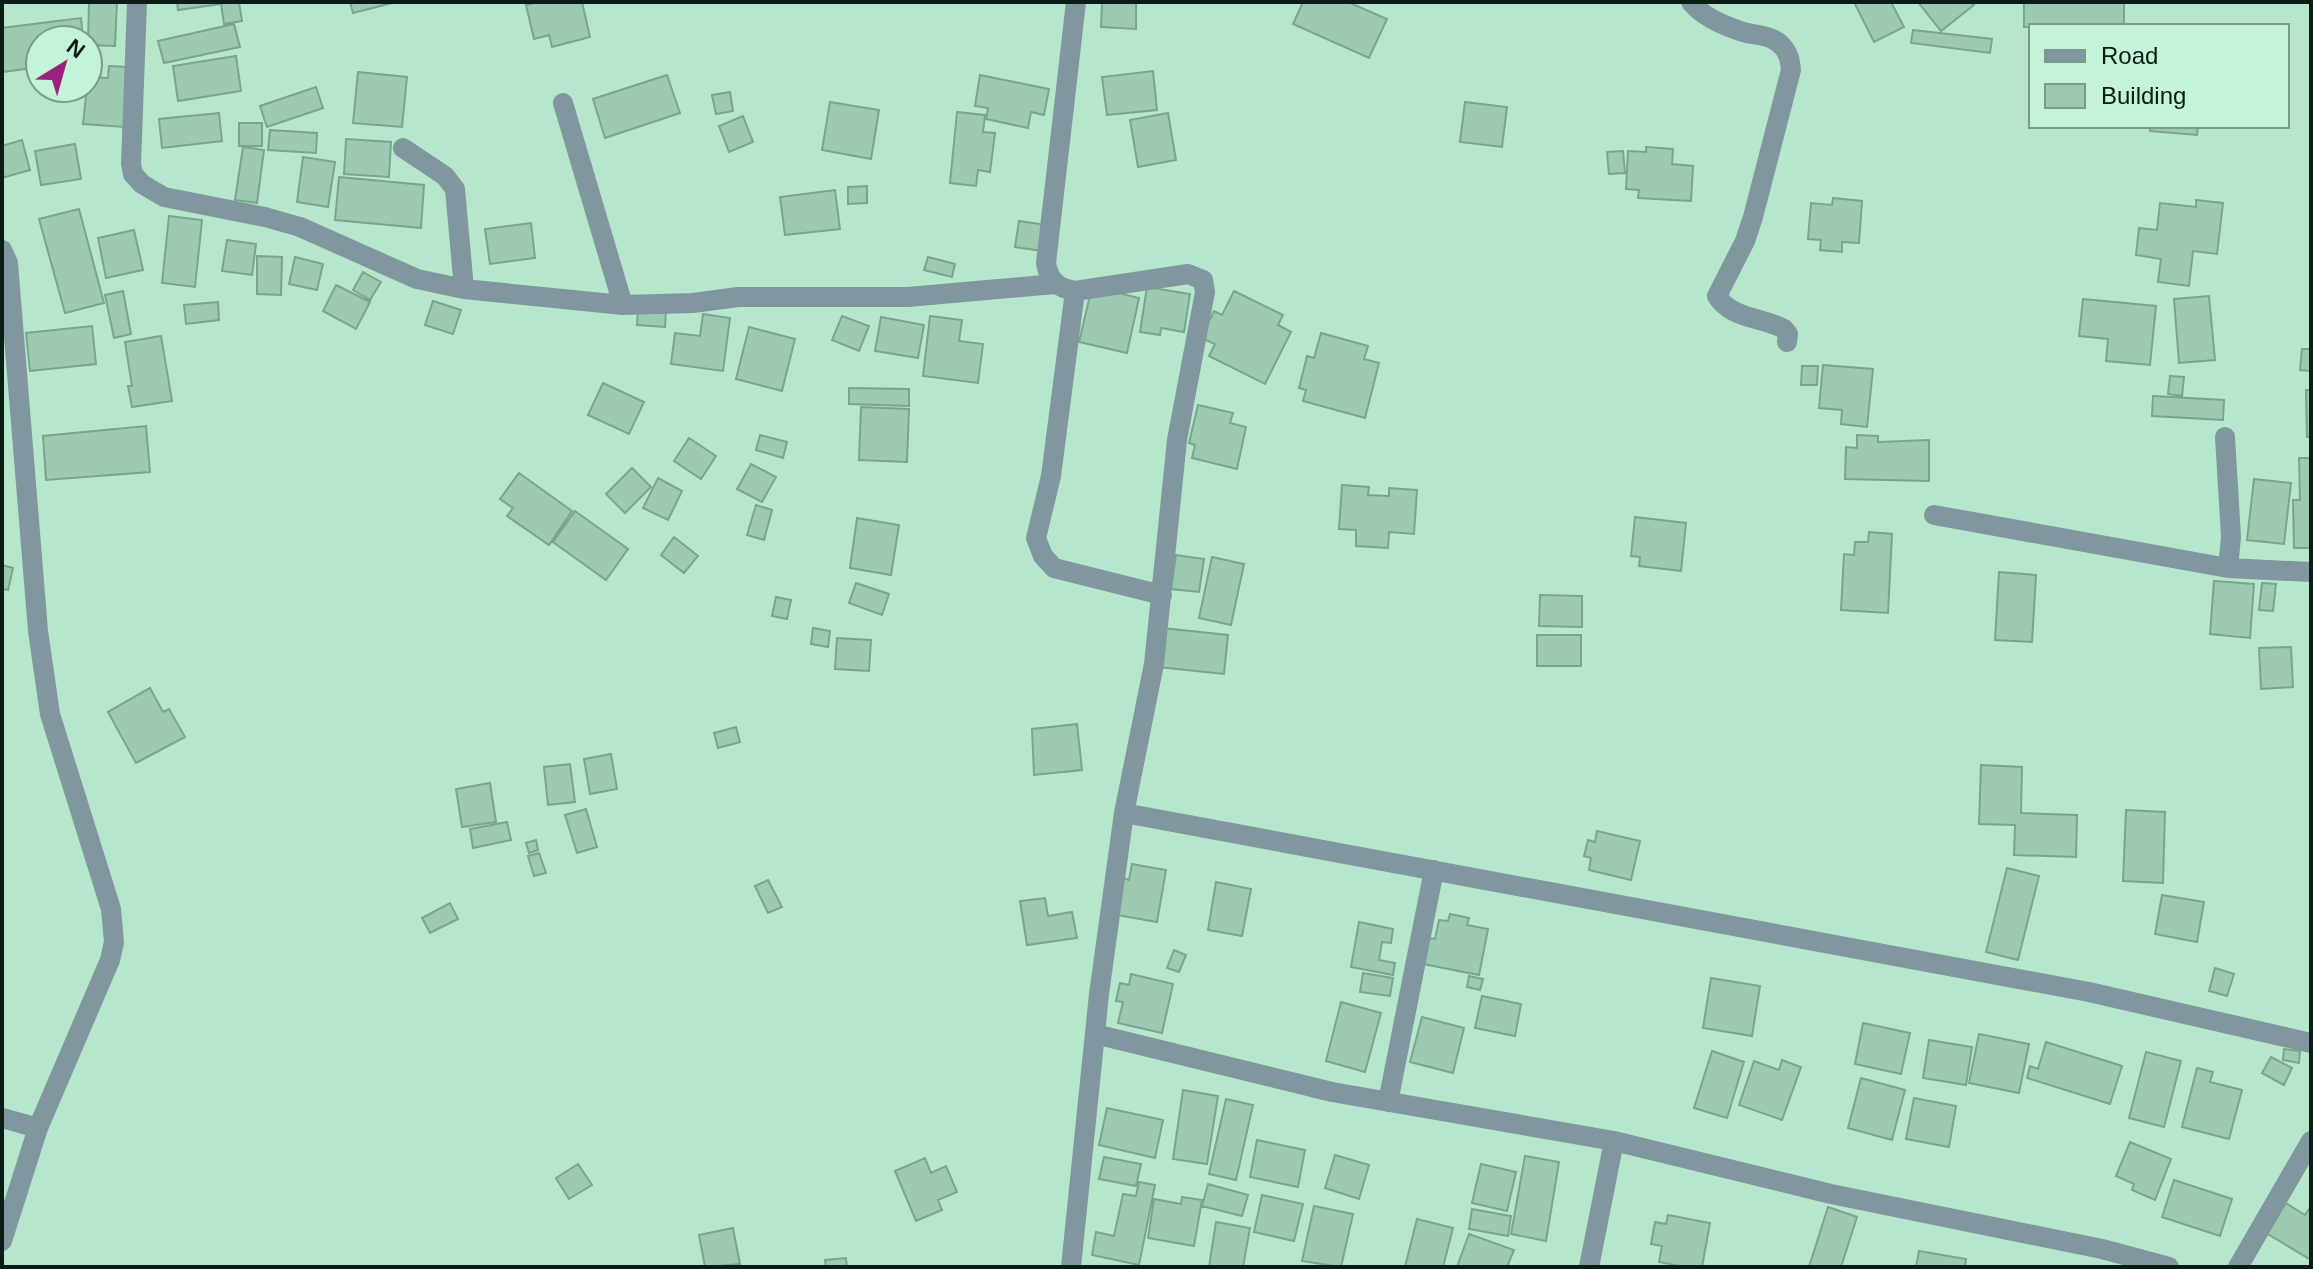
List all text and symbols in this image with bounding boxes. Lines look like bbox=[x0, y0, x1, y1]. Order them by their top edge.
north arrow bbox=[24, 24, 104, 104]
legend bbox=[2029, 24, 2289, 128]
text: N bbox=[62, 34, 90, 63]
text: Road bbox=[2101, 42, 2158, 69]
text: Building bbox=[2101, 82, 2186, 109]

